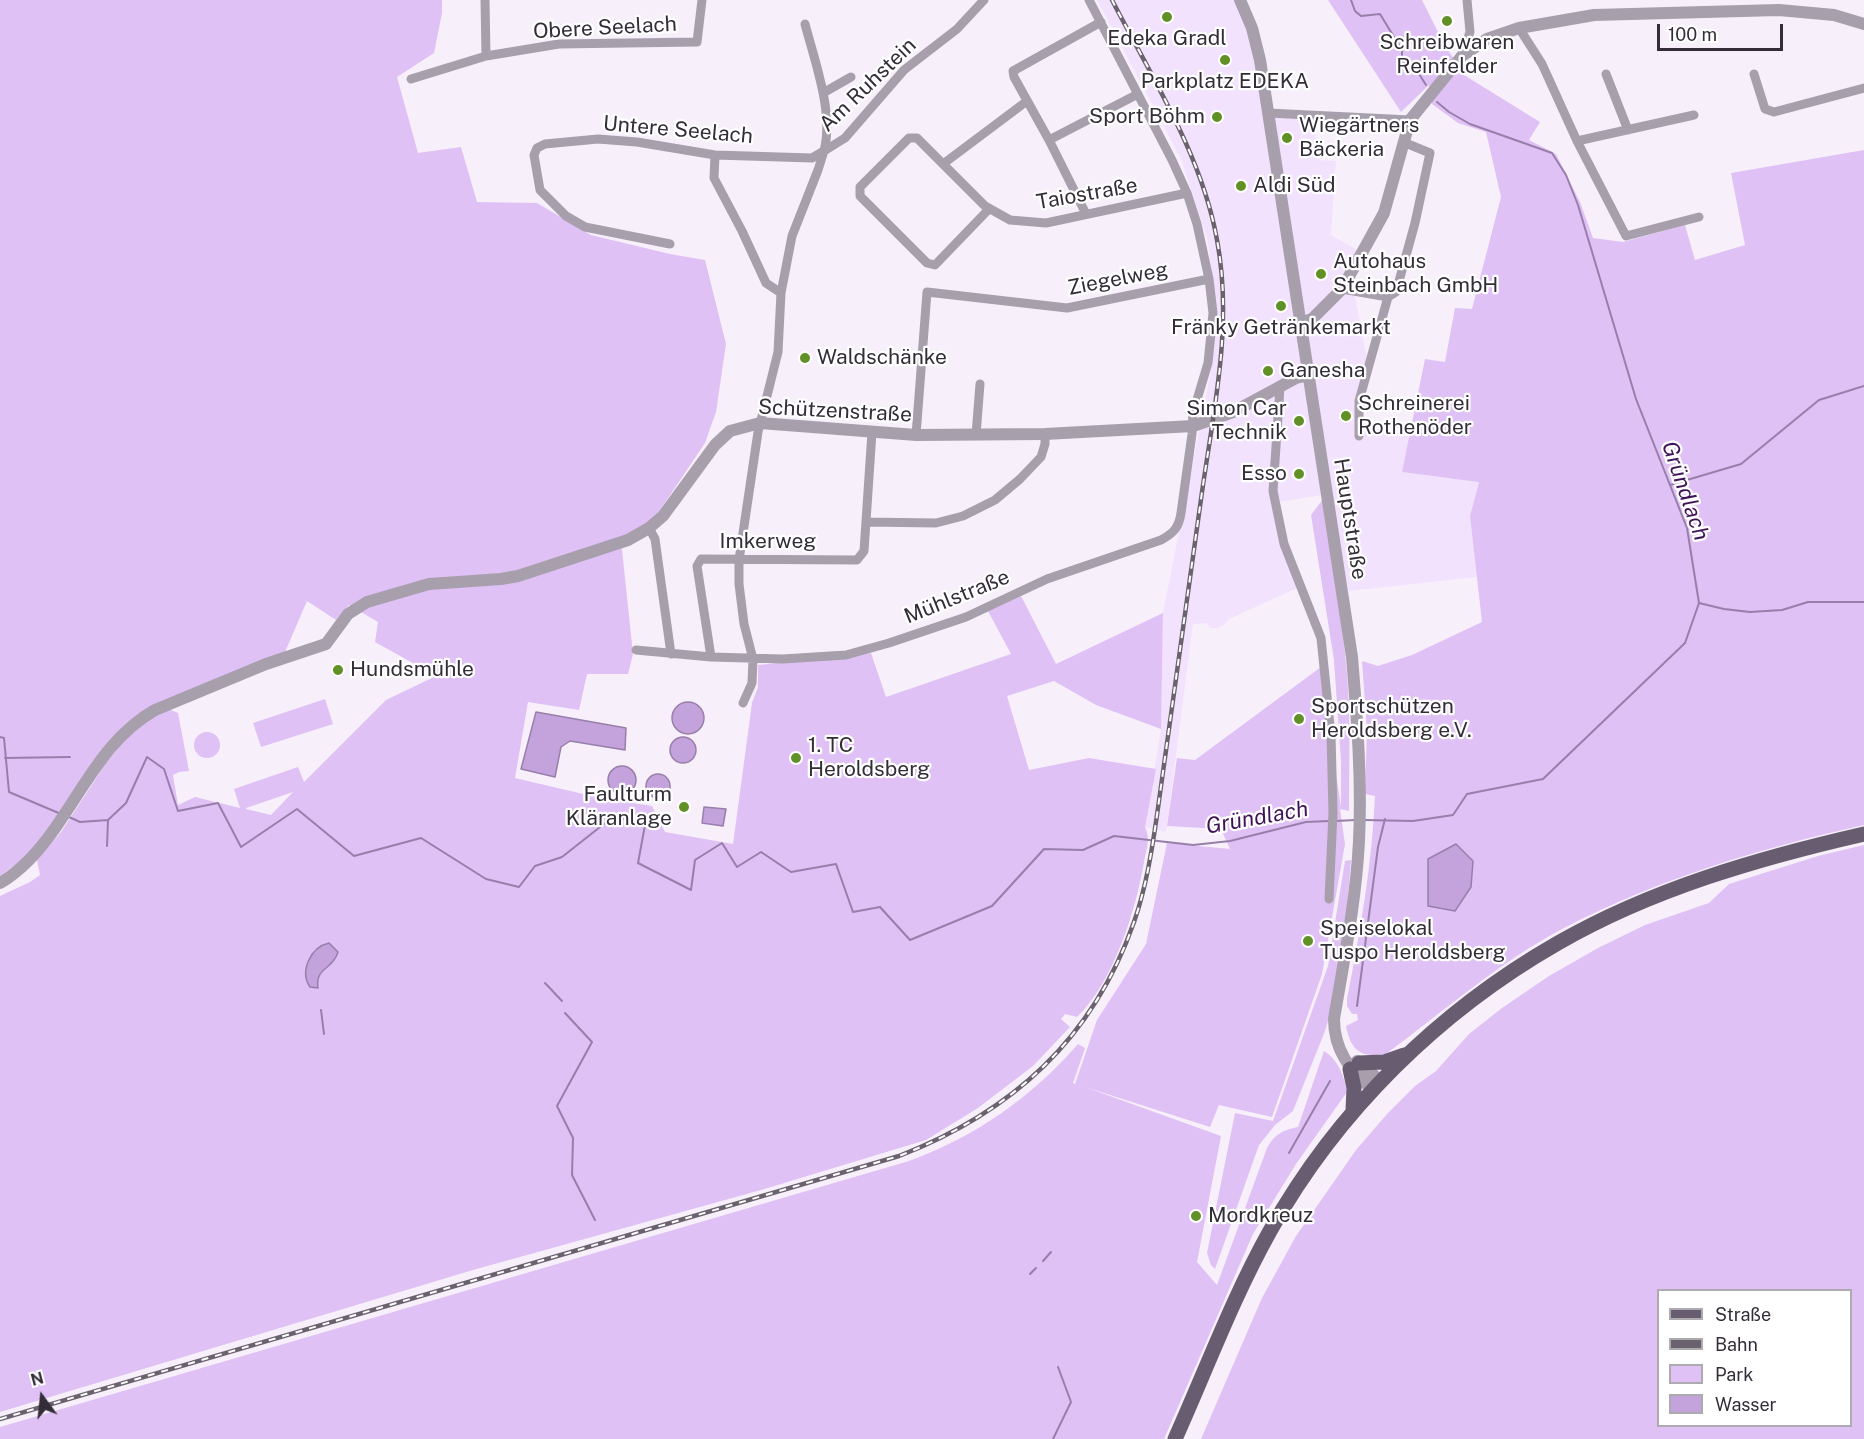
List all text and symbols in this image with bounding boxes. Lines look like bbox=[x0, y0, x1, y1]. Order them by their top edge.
marker: Edeka Gradl bbox=[1160, 10, 1174, 24]
street label: Obere Seelach bbox=[533, 12, 677, 44]
scale bar bbox=[1660, 12, 1786, 50]
marker: Schreibwaren Reinfelder bbox=[1440, 14, 1454, 28]
text: 100 m bbox=[1668, 24, 1717, 45]
place label: Edeka Gradl bbox=[1107, 26, 1227, 52]
place label: Schreibwaren Reinfelder bbox=[1380, 30, 1514, 80]
street label: Am Ruhstein bbox=[815, 33, 921, 137]
marker: Parkplatz EDEKA bbox=[1218, 53, 1232, 67]
place label: Parkplatz EDEKA bbox=[1141, 69, 1309, 95]
place label: Sport Böhm bbox=[1089, 104, 1205, 130]
marker: Sport Böhm bbox=[1210, 110, 1224, 124]
street label: Untere Seelach bbox=[602, 111, 754, 149]
place label: Wiegärtners Bäckeria bbox=[1299, 113, 1419, 163]
marker: Wiegärtners Bäckeria bbox=[1280, 131, 1294, 145]
street label: Taiostraße bbox=[1035, 173, 1139, 215]
place label: Aldi Süd bbox=[1253, 173, 1335, 199]
marker: Aldi Süd bbox=[1234, 179, 1248, 193]
place label: Autohaus Steinbach GmbH bbox=[1333, 249, 1498, 299]
street label: Ziegelweg bbox=[1066, 257, 1170, 301]
marker: Autohaus Steinbach GmbH bbox=[1314, 267, 1328, 281]
marker: Fränky Getränkemarkt bbox=[1274, 299, 1288, 313]
place label: Fränky Getränkemarkt bbox=[1171, 315, 1391, 341]
place label: Waldschänke bbox=[817, 345, 947, 371]
marker: Waldschänke bbox=[798, 351, 812, 365]
place label: Ganesha bbox=[1280, 358, 1365, 384]
marker: Ganesha bbox=[1261, 364, 1275, 378]
place label: Schreinerei Rothenöder bbox=[1358, 391, 1472, 441]
street label: Schützenstraße bbox=[757, 394, 913, 428]
place label: Simon Car Technik bbox=[1186, 396, 1287, 446]
marker: Schreinerei Rothenöder bbox=[1339, 409, 1353, 423]
marker: Simon Car Technik bbox=[1292, 414, 1306, 428]
water label: Gründlach bbox=[1656, 438, 1714, 544]
street label: Hauptstraße bbox=[1328, 457, 1372, 581]
place label: Esso bbox=[1241, 461, 1287, 487]
marker: Esso bbox=[1292, 467, 1306, 481]
street label: Imkerweg bbox=[720, 529, 816, 555]
street label: Mühlstraße bbox=[901, 564, 1013, 630]
place label: Hundsmühle bbox=[350, 657, 474, 683]
marker: Hundsmühle bbox=[331, 663, 345, 677]
place label: Sportschützen Heroldsberg e.V. bbox=[1311, 694, 1472, 744]
marker: Sportschützen Heroldsberg e.V. bbox=[1292, 712, 1306, 726]
place label: 1. TC Heroldsberg bbox=[808, 733, 930, 783]
marker: 1. TC Heroldsberg bbox=[789, 751, 803, 765]
place label: Faulturm Kläranlage bbox=[566, 782, 672, 832]
water label: Gründlach bbox=[1204, 796, 1310, 840]
marker: Faulturm Kläranlage bbox=[677, 800, 691, 814]
place label: Speiselokal Tuspo Heroldsberg bbox=[1320, 916, 1506, 966]
marker: Speiselokal Tuspo Heroldsberg bbox=[1301, 934, 1315, 948]
place label: Mordkreuz bbox=[1208, 1203, 1313, 1229]
marker: Mordkreuz bbox=[1189, 1209, 1203, 1223]
legend bbox=[1657, 1289, 1852, 1427]
text: Straße bbox=[1715, 1304, 1771, 1325]
text: Bahn bbox=[1715, 1334, 1758, 1355]
text: Park bbox=[1715, 1364, 1753, 1385]
north arrow bbox=[12, 1367, 72, 1427]
text: N bbox=[29, 1368, 46, 1390]
text: Wasser bbox=[1715, 1394, 1777, 1415]

